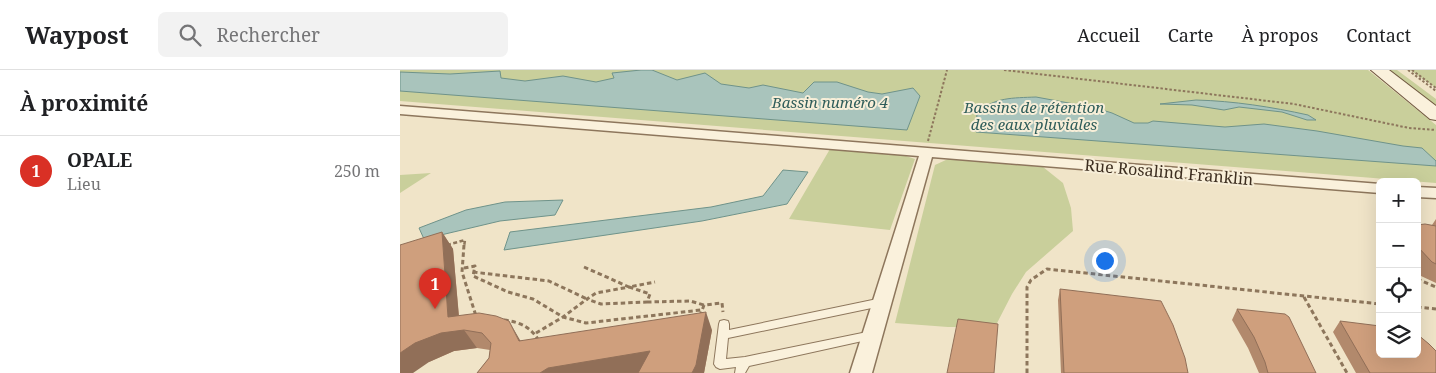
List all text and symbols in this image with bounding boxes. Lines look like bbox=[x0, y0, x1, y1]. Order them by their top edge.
search box bbox=[158, 12, 508, 57]
text: Waypost bbox=[25, 18, 128, 51]
icon: search bbox=[176, 21, 204, 49]
text: Rechercher bbox=[216, 22, 320, 48]
text: Accueil bbox=[1077, 23, 1140, 47]
text: Carte bbox=[1168, 23, 1213, 47]
text: À propos bbox=[1241, 23, 1318, 47]
text: Contact bbox=[1346, 23, 1411, 47]
text: À proximité bbox=[20, 89, 148, 117]
water label: Bassin numéro 4 bbox=[771, 92, 888, 112]
water label: Bassins de rétention des eaux pluviales bbox=[963, 97, 1104, 134]
text: OPALE bbox=[67, 147, 132, 173]
street label: Rue Rosalind Franklin bbox=[1084, 154, 1254, 190]
text: 1 bbox=[31, 160, 41, 182]
text: 250 m bbox=[334, 160, 380, 182]
text: Lieu bbox=[67, 173, 101, 195]
map controls bbox=[1376, 178, 1421, 358]
button: + bbox=[1376, 178, 1421, 223]
button: − bbox=[1376, 223, 1421, 268]
your location bbox=[1092, 248, 1118, 274]
pin: 1 bbox=[419, 268, 451, 309]
button: locate bbox=[1376, 268, 1421, 313]
button: layers bbox=[1376, 313, 1421, 358]

